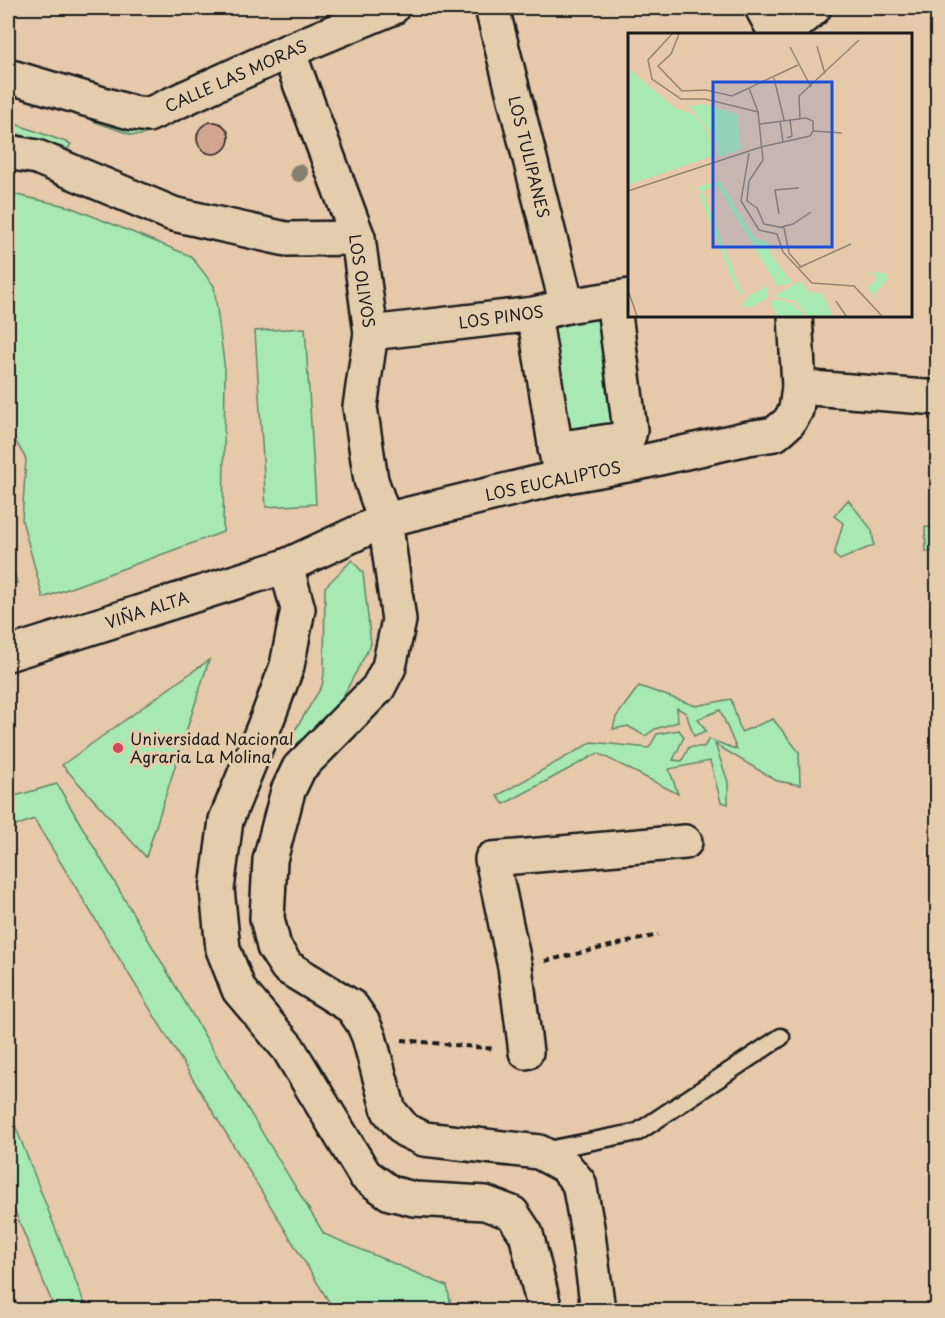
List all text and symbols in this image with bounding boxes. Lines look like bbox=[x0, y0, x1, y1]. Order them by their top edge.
street label: CALLE LAS MORAS bbox=[161, 33, 311, 117]
inset map bbox=[628, 33, 912, 316]
street label: LOS TULIPANES bbox=[503, 93, 557, 220]
street label: LOS OLIVOS bbox=[344, 232, 382, 329]
street label: LOS PINOS bbox=[457, 298, 545, 334]
street label: LOS EUCALIPTOS bbox=[483, 454, 623, 506]
street label: VIÑA ALTA bbox=[102, 584, 191, 634]
place label: Universidad Nacional Agraria La Molina bbox=[130, 726, 293, 768]
marker: Universidad Nacional Agraria La Molina bbox=[111, 741, 125, 755]

